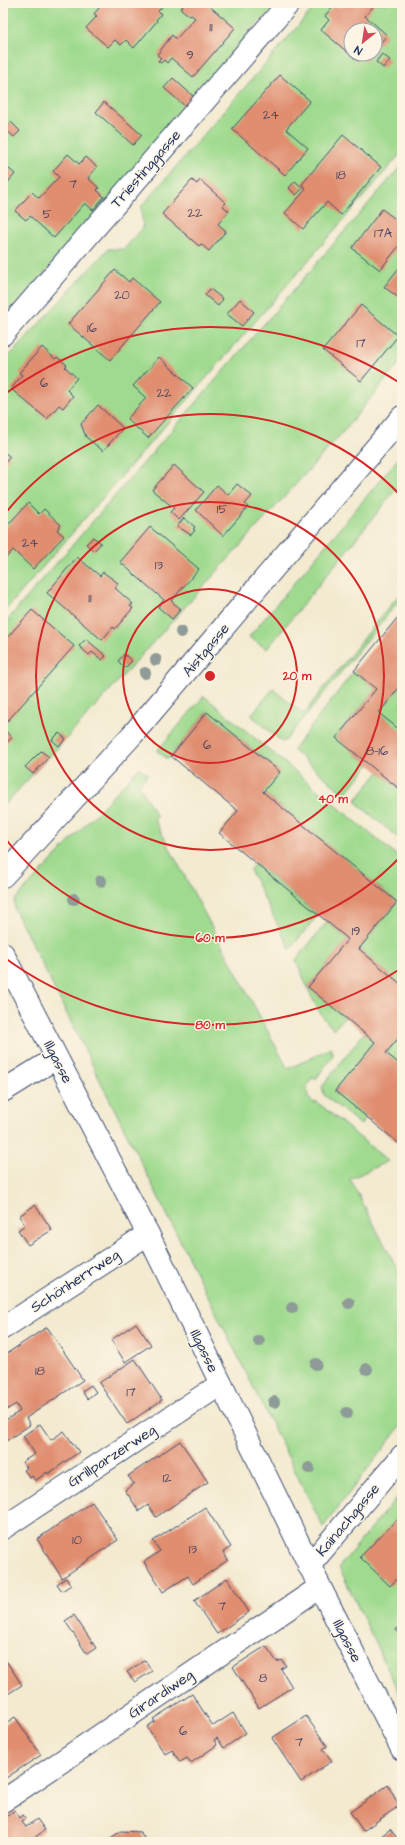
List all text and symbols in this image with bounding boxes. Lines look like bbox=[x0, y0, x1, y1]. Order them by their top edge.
house number: 11 bbox=[209, 18, 213, 36]
north arrow bbox=[343, 22, 383, 62]
text: N bbox=[351, 42, 365, 58]
house number: 9 bbox=[186, 46, 194, 64]
house number: 24 bbox=[263, 106, 279, 124]
street label: Triestinggasse bbox=[106, 125, 187, 213]
house number: 18 bbox=[336, 166, 347, 184]
house number: 7 bbox=[69, 175, 77, 193]
house number: 22 bbox=[188, 204, 203, 222]
house number: 5 bbox=[42, 205, 52, 223]
house number: 17A bbox=[374, 224, 393, 242]
house number: 20 bbox=[114, 286, 130, 304]
house number: 16 bbox=[87, 319, 97, 337]
house number: 17 bbox=[356, 334, 366, 352]
house number: 6 bbox=[40, 374, 48, 392]
house number: 22 bbox=[157, 384, 172, 402]
house number: 15 bbox=[217, 500, 227, 518]
house number: 24 bbox=[22, 534, 38, 552]
house number: 13 bbox=[155, 556, 164, 574]
house number: 11 bbox=[88, 589, 92, 607]
street label: Aistgasse bbox=[177, 619, 235, 682]
text: 20 m bbox=[282, 668, 312, 685]
centre of rings bbox=[203, 669, 217, 683]
house number: 6 bbox=[203, 736, 211, 754]
house number: 8-16 bbox=[366, 742, 388, 760]
text: 40 m bbox=[318, 791, 349, 808]
house number: 19 bbox=[351, 922, 361, 940]
text: 60 m bbox=[195, 930, 225, 947]
text: 80 m bbox=[195, 1017, 225, 1034]
street label: Illgasse bbox=[37, 1037, 78, 1088]
street label: Schönherrweg bbox=[26, 1244, 124, 1319]
street label: Illgasse bbox=[184, 1326, 223, 1377]
house number: 18 bbox=[35, 1362, 46, 1380]
house number: 17 bbox=[126, 1383, 136, 1401]
street label: Grillparzerweg bbox=[64, 1419, 161, 1493]
house number: 12 bbox=[162, 1469, 172, 1487]
street label: Kainachgasse bbox=[311, 1479, 386, 1562]
house number: 10 bbox=[72, 1531, 82, 1549]
house number: 13 bbox=[189, 1540, 198, 1558]
house number: 7 bbox=[218, 1597, 226, 1615]
street label: Illgasse bbox=[326, 1616, 367, 1667]
street label: Girardiweg bbox=[124, 1664, 199, 1724]
house number: 8 bbox=[259, 1669, 268, 1687]
house number: 6 bbox=[179, 1722, 187, 1740]
house number: 7 bbox=[295, 1733, 303, 1751]

